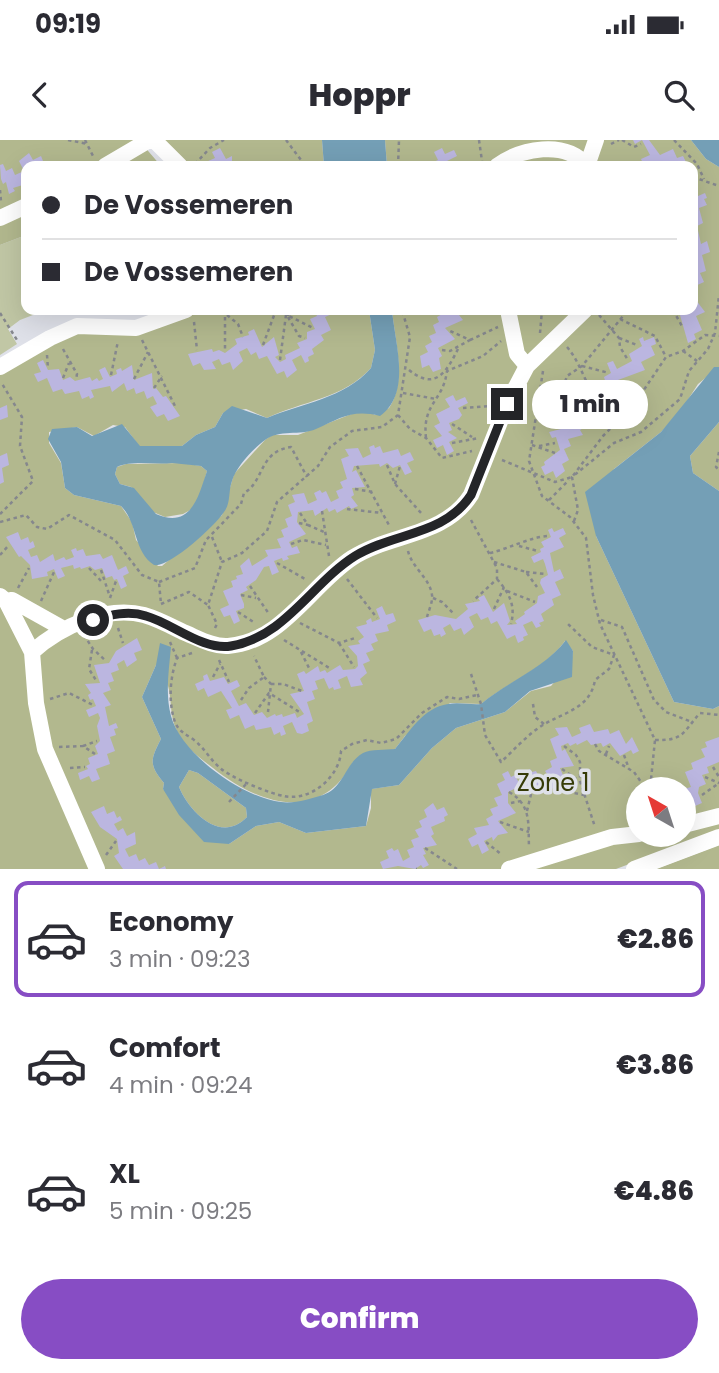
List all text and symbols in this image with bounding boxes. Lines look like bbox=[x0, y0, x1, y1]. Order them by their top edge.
text: 09:19 bbox=[35, 6, 101, 42]
text: Hoppr bbox=[309, 72, 410, 117]
icon: back bbox=[21, 76, 59, 114]
icon: search bbox=[660, 76, 698, 114]
text: De Vossemeren bbox=[84, 187, 293, 223]
text: De Vossemeren bbox=[84, 254, 293, 290]
callout: 1 min bbox=[532, 380, 647, 428]
route end bbox=[491, 388, 523, 420]
text: 1 min bbox=[560, 388, 620, 420]
route start bbox=[77, 604, 109, 636]
park label: Zone 1 bbox=[517, 766, 589, 799]
north arrow bbox=[626, 777, 696, 847]
map controls bbox=[626, 777, 696, 847]
text: Economy bbox=[109, 904, 233, 940]
icon: car bbox=[25, 908, 88, 971]
text: €2.86 bbox=[617, 921, 694, 957]
text: 3 min · 09:23 bbox=[109, 943, 251, 975]
text: Comfort bbox=[109, 1030, 221, 1066]
icon: car bbox=[25, 1034, 88, 1097]
text: €3.86 bbox=[616, 1047, 694, 1083]
text: 4 min · 09:24 bbox=[109, 1069, 252, 1101]
text: XL bbox=[109, 1156, 140, 1192]
icon: car bbox=[25, 1160, 88, 1223]
text: €4.86 bbox=[614, 1173, 694, 1209]
text: 5 min · 09:25 bbox=[109, 1195, 252, 1227]
button: Confirm bbox=[21, 1279, 698, 1359]

